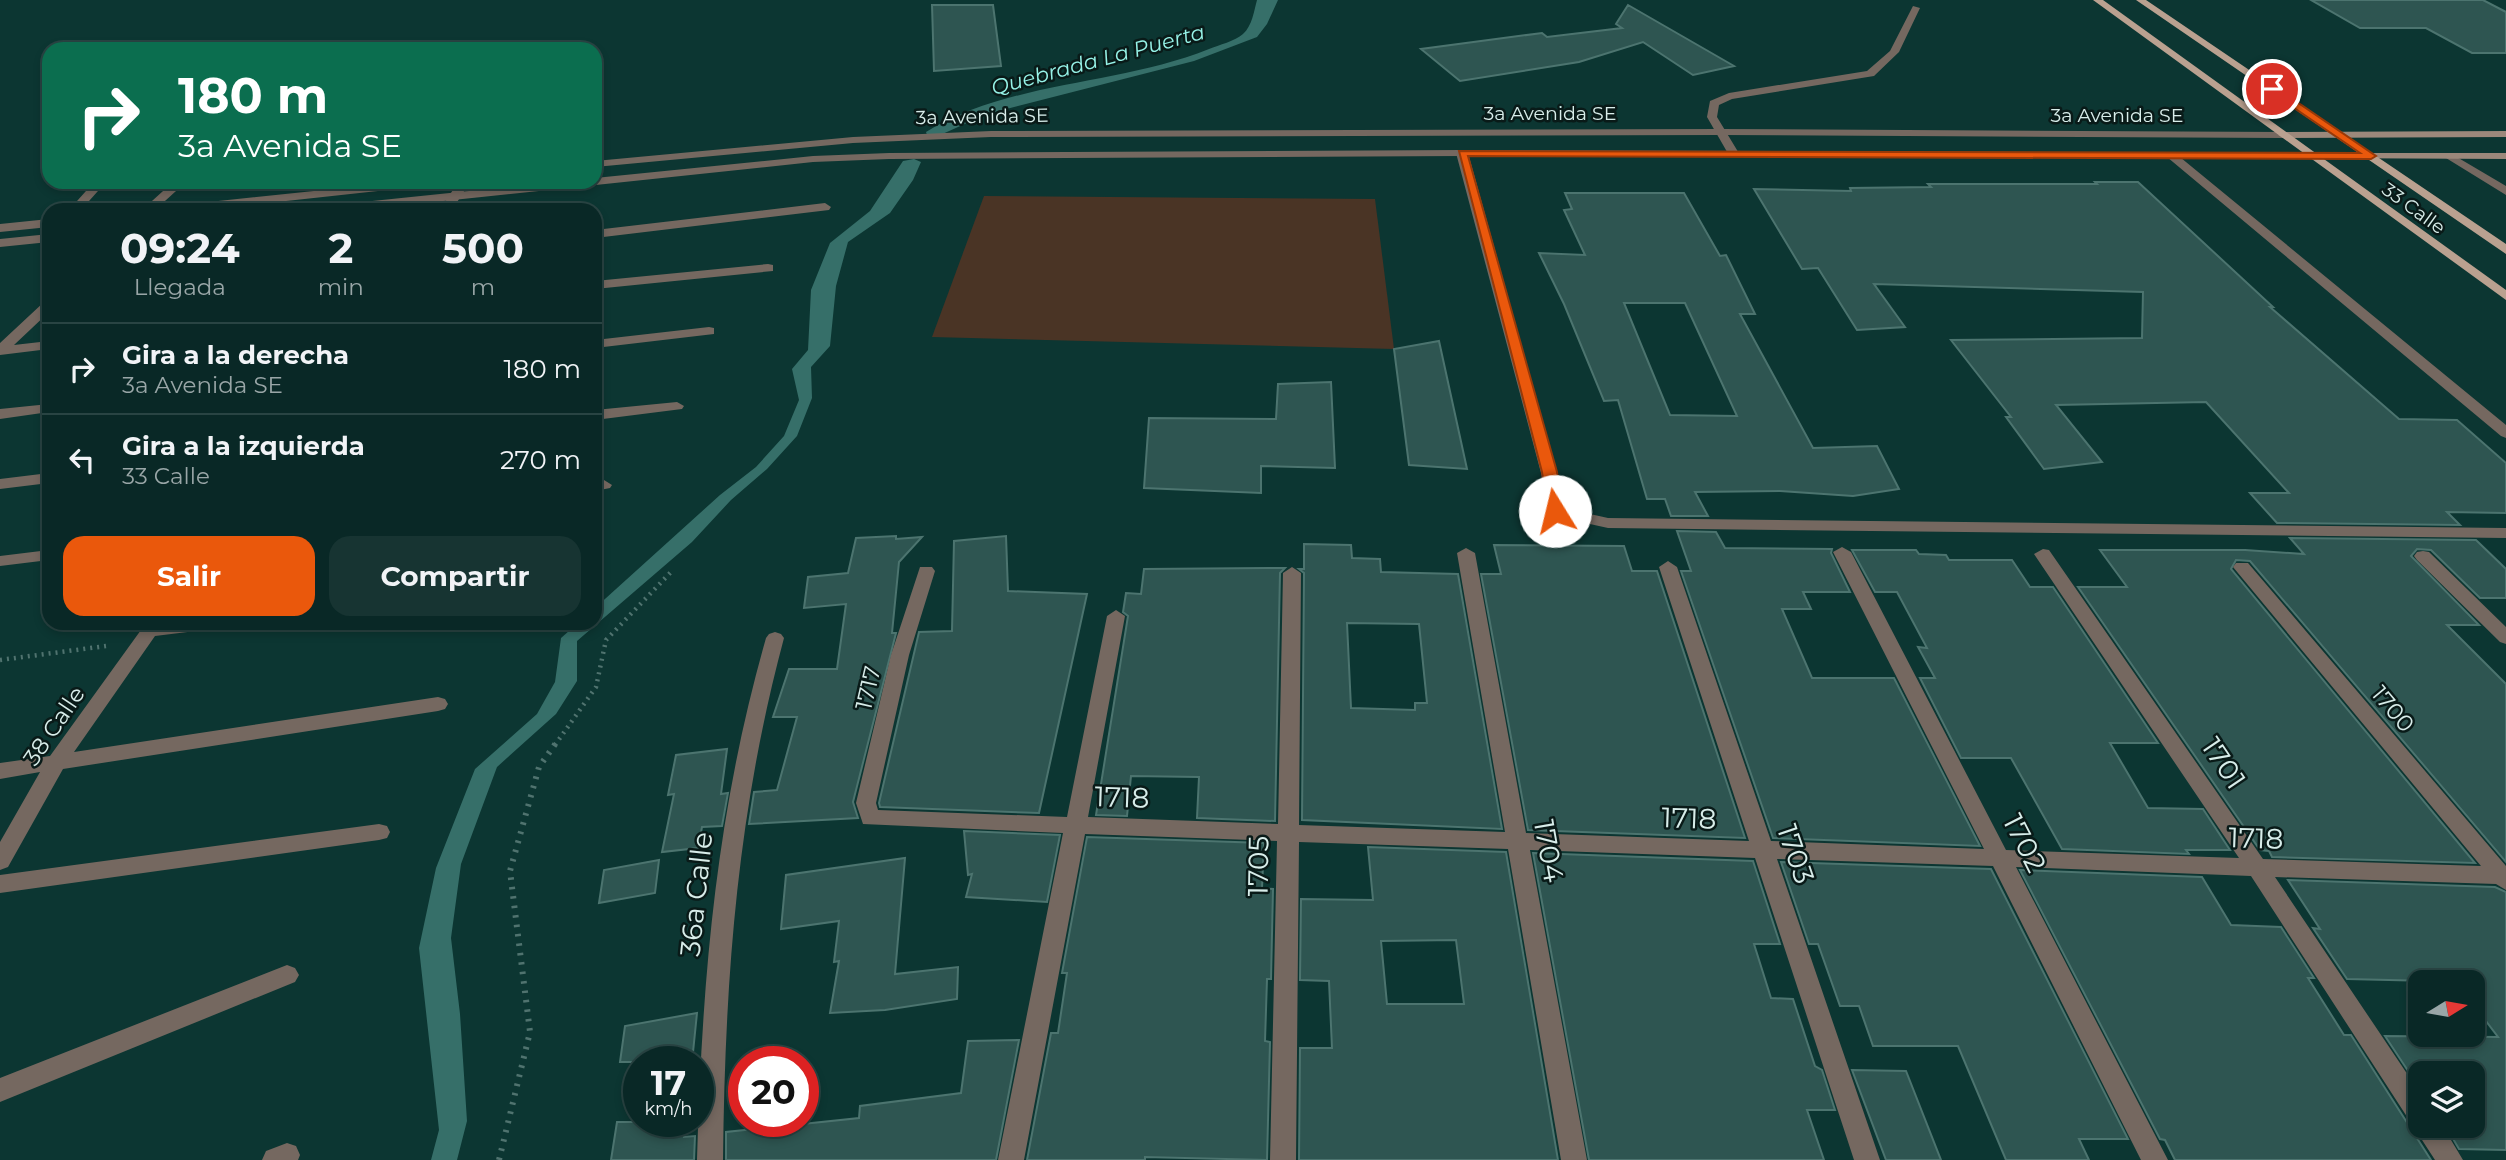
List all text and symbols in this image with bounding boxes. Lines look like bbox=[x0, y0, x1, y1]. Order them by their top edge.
water label: Quebrada La Puerta bbox=[988, 19, 1207, 100]
pin bbox=[2242, 59, 2302, 119]
text: 180 m bbox=[178, 66, 328, 125]
icon: right bbox=[63, 70, 154, 161]
icon: arrive bbox=[2253, 70, 2291, 108]
street label: 3a Avenida SE bbox=[1484, 102, 1616, 125]
street label: 3a Avenida SE bbox=[915, 104, 1049, 129]
street label: 3a Avenida SE bbox=[2051, 104, 2183, 127]
text: 3a Avenida SE bbox=[178, 126, 402, 165]
street label: 33 Calle bbox=[2378, 178, 2450, 239]
text: 09:24 bbox=[120, 222, 240, 274]
text: 2 bbox=[328, 222, 353, 274]
text: 500 bbox=[442, 222, 524, 274]
text: Llegada bbox=[134, 273, 226, 301]
text: min bbox=[318, 273, 364, 301]
text: m bbox=[471, 273, 495, 301]
text: Gira a la derecha bbox=[122, 339, 349, 371]
icon: right bbox=[63, 350, 101, 388]
text: 180 m bbox=[503, 353, 581, 385]
text: 3a Avenida SE bbox=[122, 371, 283, 399]
text: Gira a la izquierda bbox=[122, 430, 365, 462]
icon: left bbox=[63, 441, 101, 479]
text: 270 m bbox=[500, 444, 581, 476]
text: 33 Calle bbox=[122, 462, 210, 490]
position arrow bbox=[1518, 474, 1592, 548]
button: Salir bbox=[63, 536, 315, 616]
button: Compartir bbox=[329, 536, 581, 616]
street label: 1717 bbox=[849, 663, 887, 713]
street label: 1700 bbox=[2366, 680, 2420, 738]
street label: 38 Calle bbox=[17, 681, 91, 771]
street label: 1701 bbox=[2195, 731, 2253, 795]
street label: 1718 bbox=[1094, 779, 1150, 815]
street label: 1718 bbox=[1661, 800, 1717, 836]
street label: 1702 bbox=[1996, 808, 2054, 878]
street label: 1704 bbox=[1527, 817, 1571, 885]
street label: 1703 bbox=[1770, 820, 1822, 888]
street label: 1718 bbox=[2228, 820, 2284, 856]
street label: 36a Calle bbox=[673, 830, 719, 958]
street label: 1705 bbox=[1240, 835, 1276, 897]
north arrow bbox=[2408, 970, 2485, 1046]
map controls bbox=[2408, 970, 2485, 1138]
speed limit sign: 20 bbox=[728, 1046, 819, 1137]
text: 17 bbox=[651, 1061, 686, 1104]
button: layers bbox=[2408, 1061, 2485, 1138]
text: km/h bbox=[644, 1098, 693, 1120]

